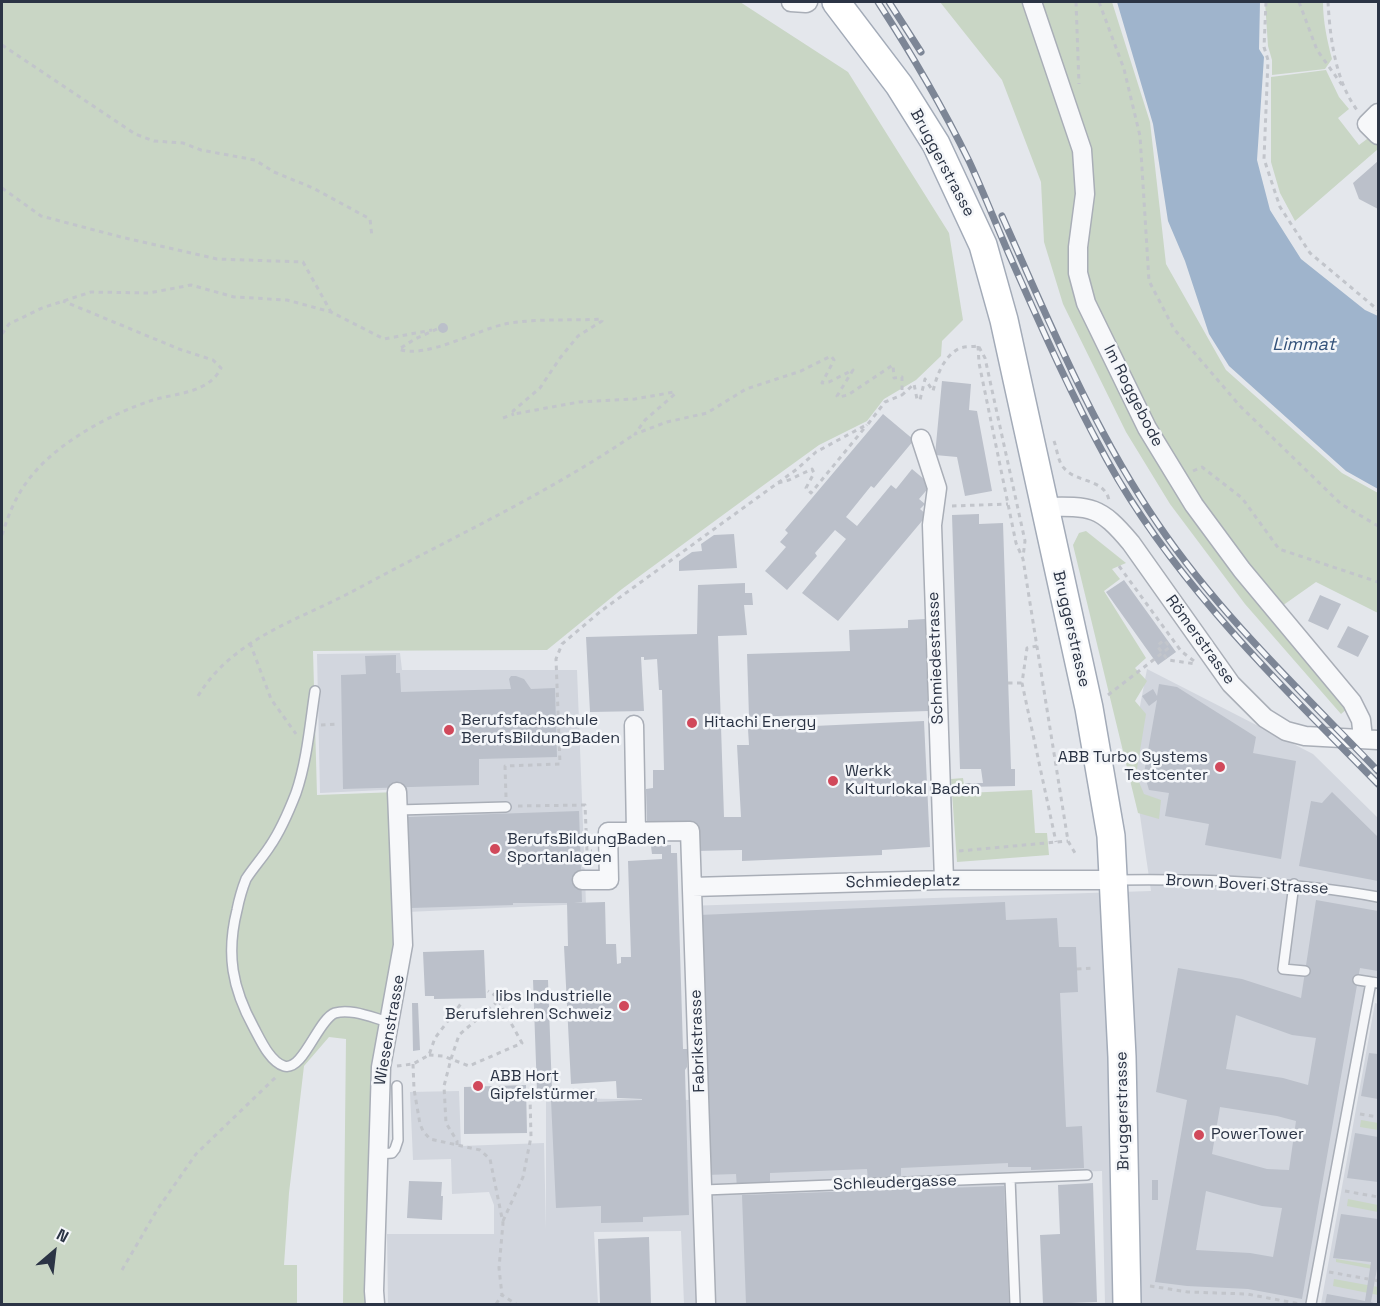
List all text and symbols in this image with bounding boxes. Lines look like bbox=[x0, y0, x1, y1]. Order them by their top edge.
street label: Bruggerstrasse bbox=[906, 106, 978, 220]
water label: Limmat bbox=[1272, 334, 1336, 356]
street label: Im Roggebode bbox=[1099, 342, 1167, 450]
street label: Bruggerstrasse bbox=[1048, 569, 1094, 689]
street label: Schmiedestrasse bbox=[924, 591, 948, 725]
street label: Römerstrasse bbox=[1161, 592, 1239, 688]
place label: Berufsfachschule BerufsBildungBaden bbox=[461, 711, 620, 749]
place label: Hitachi Energy bbox=[704, 713, 816, 733]
marker: Hitachi Energy bbox=[685, 716, 699, 730]
marker: Berufsfachschule BerufsBildungBaden bbox=[442, 723, 456, 737]
place label: ABB Turbo Systems Testcenter bbox=[1058, 748, 1208, 786]
marker: ABB Turbo Systems Testcenter bbox=[1213, 760, 1227, 774]
place label: Werkk Kulturlokal Baden bbox=[845, 762, 980, 800]
marker: Werkk Kulturlokal Baden bbox=[826, 774, 840, 788]
place label: BerufsBildungBaden Sportanlagen bbox=[507, 830, 666, 868]
marker: BerufsBildungBaden Sportanlagen bbox=[488, 842, 502, 856]
street label: Schmiedeplatz bbox=[845, 871, 961, 893]
street label: Brown Boveri Strasse bbox=[1165, 871, 1329, 899]
street label: Wiesenstrasse bbox=[371, 973, 409, 1087]
place label: libs Industrielle Berufslehren Schweiz bbox=[445, 987, 612, 1025]
street label: Fabrikstrasse bbox=[687, 989, 709, 1093]
marker: libs Industrielle Berufslehren Schweiz bbox=[617, 999, 631, 1013]
street label: Bruggerstrasse bbox=[1112, 1051, 1134, 1171]
place label: ABB Hort Gipfelstürmer bbox=[490, 1067, 595, 1105]
marker: ABB Hort Gipfelstürmer bbox=[471, 1079, 485, 1093]
place label: PowerTower bbox=[1211, 1125, 1304, 1145]
marker: PowerTower bbox=[1192, 1128, 1206, 1142]
street label: Schleudergasse bbox=[833, 1171, 957, 1195]
north arrow bbox=[24, 1222, 84, 1282]
text: N bbox=[53, 1224, 72, 1247]

